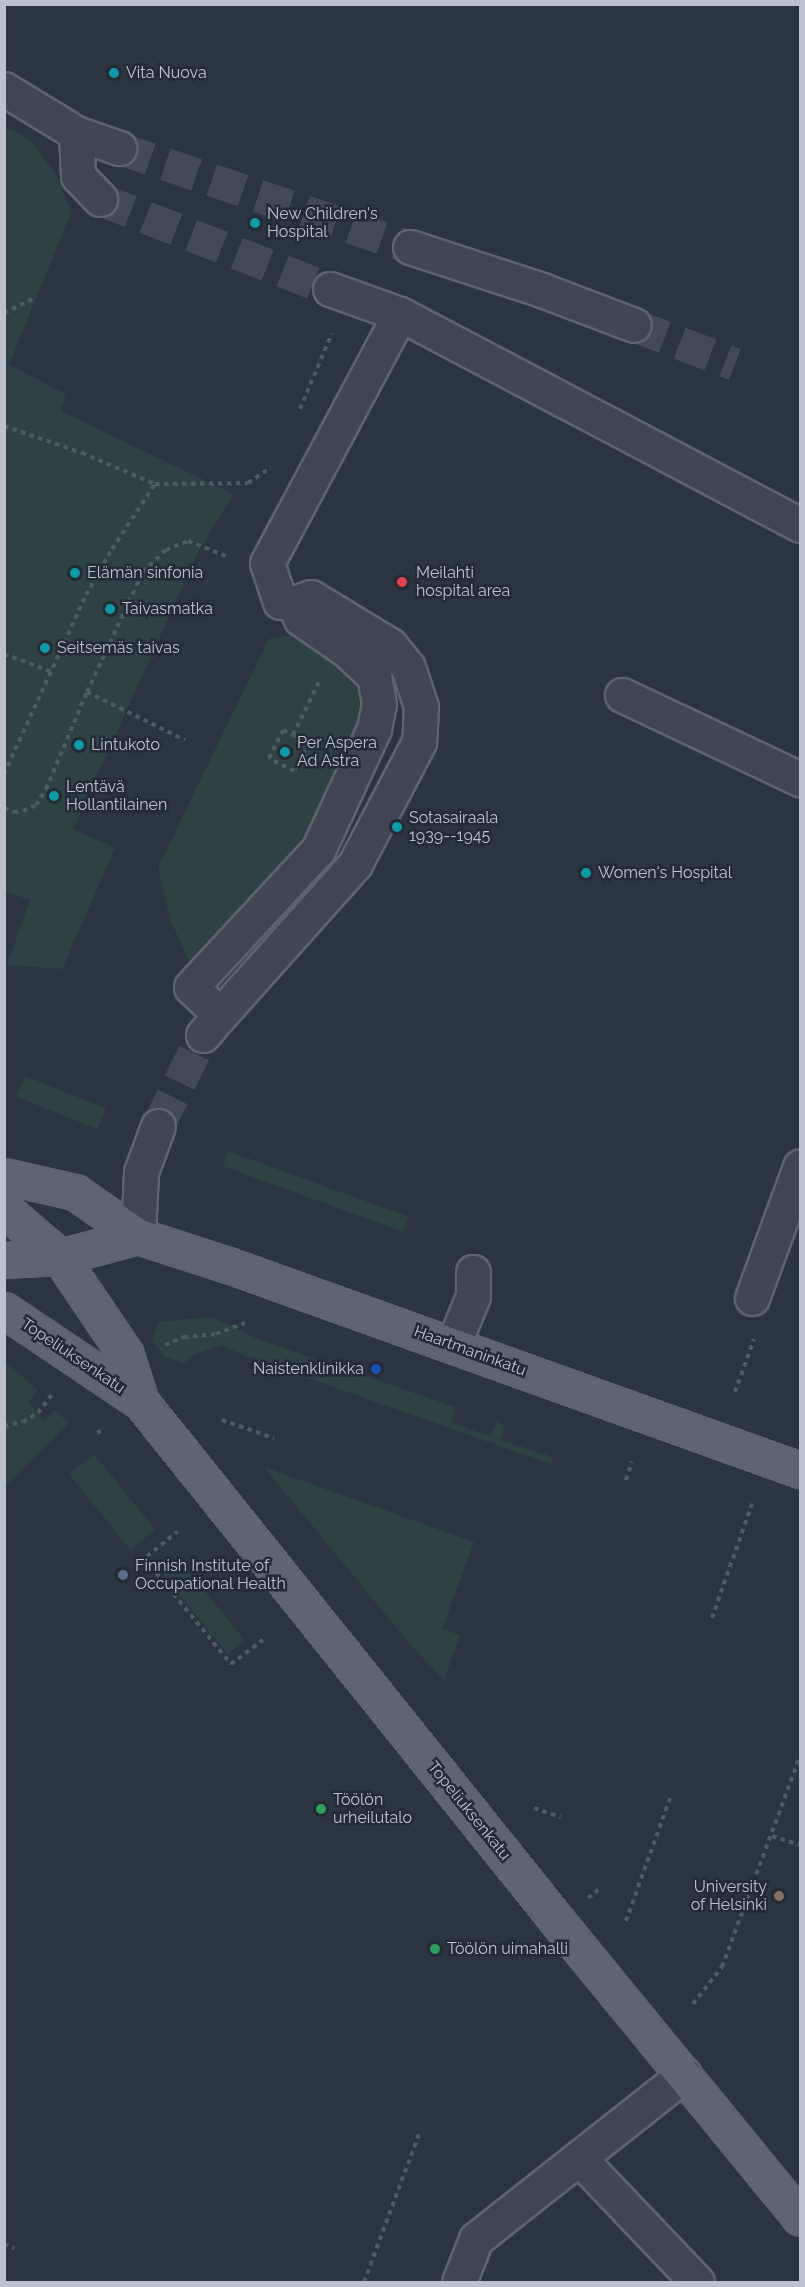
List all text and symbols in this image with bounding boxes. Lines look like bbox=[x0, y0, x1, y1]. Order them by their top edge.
place label: Vita Nuova bbox=[126, 63, 207, 83]
marker: Vita Nuova bbox=[107, 66, 121, 80]
place label: New Children's Hospital bbox=[267, 204, 378, 242]
marker: New Children's Hospital bbox=[248, 216, 262, 230]
place label: Elämän sinfonia bbox=[87, 563, 203, 583]
place label: Meilahti hospital area bbox=[416, 563, 511, 601]
marker: Elämän sinfonia bbox=[68, 566, 82, 580]
marker: Meilahti hospital area bbox=[393, 573, 411, 591]
place label: Taivasmatka bbox=[122, 599, 213, 619]
marker: Taivasmatka bbox=[103, 602, 117, 616]
place label: Seitsemäs taivas bbox=[57, 638, 180, 658]
marker: Seitsemäs taivas bbox=[38, 641, 52, 655]
place label: Per Aspera Ad Astra bbox=[297, 733, 378, 771]
place label: Lintukoto bbox=[91, 735, 160, 755]
marker: Lintukoto bbox=[72, 738, 86, 752]
marker: Per Aspera Ad Astra bbox=[278, 745, 292, 759]
place label: Lentävä Hollantilainen bbox=[66, 777, 167, 815]
marker: Lentävä Hollantilainen bbox=[47, 789, 61, 803]
place label: Sotasairaala 1939--1945 bbox=[409, 808, 498, 846]
marker: Sotasairaala 1939--1945 bbox=[390, 820, 404, 834]
place label: Women's Hospital bbox=[598, 863, 732, 883]
marker: Women's Hospital bbox=[579, 866, 593, 880]
street label: Topeliuksenkatu bbox=[17, 1314, 129, 1398]
street label: Haartmaninkatu bbox=[411, 1322, 529, 1380]
place label: Naistenklinikka bbox=[253, 1359, 364, 1379]
marker: Naistenklinikka bbox=[369, 1362, 383, 1376]
place label: Finnish Institute of Occupational Health bbox=[135, 1556, 286, 1594]
marker: Finnish Institute of Occupational Health bbox=[116, 1568, 130, 1582]
street label: Topeliuksenkatu bbox=[423, 1758, 515, 1864]
place label: Töölön urheilutalo bbox=[333, 1790, 412, 1828]
marker: Töölön urheilutalo bbox=[314, 1802, 328, 1816]
place label: University of Helsinki bbox=[690, 1877, 767, 1915]
marker: University of Helsinki bbox=[772, 1889, 786, 1903]
place label: Töölön uimahalli bbox=[447, 1939, 568, 1959]
marker: Töölön uimahalli bbox=[428, 1942, 442, 1956]

